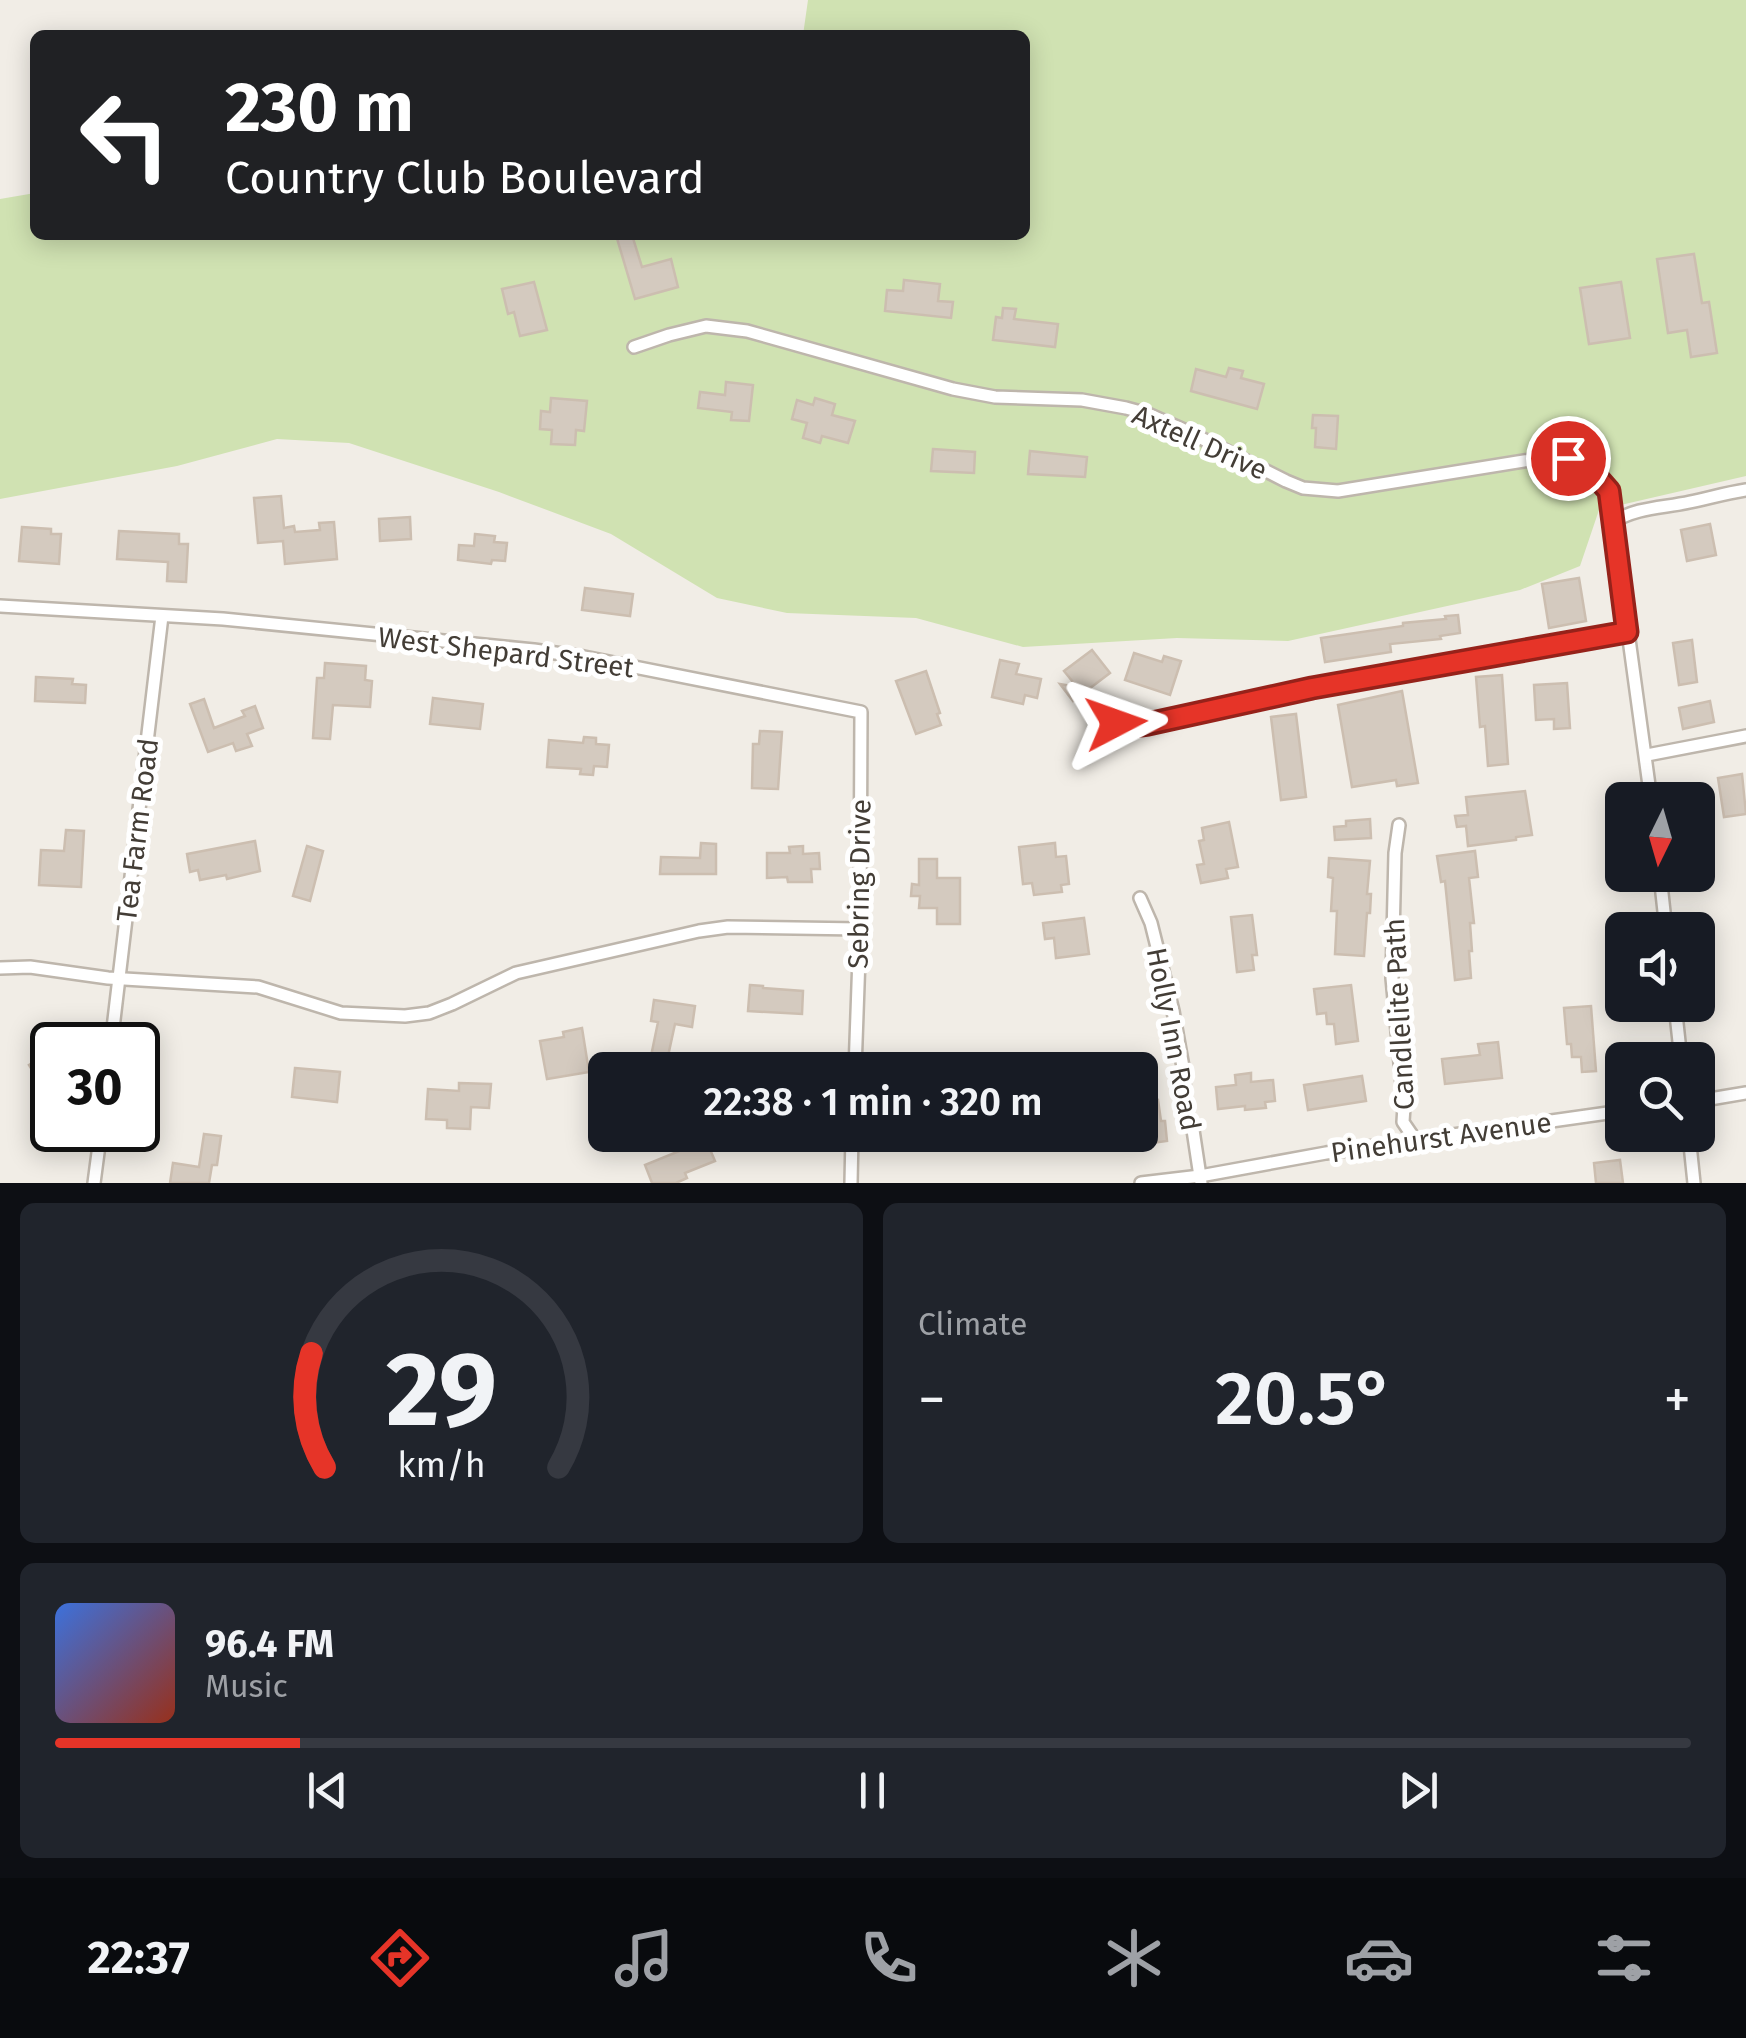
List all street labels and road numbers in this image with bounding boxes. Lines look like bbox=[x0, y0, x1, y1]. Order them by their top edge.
street label: Axtell Drive bbox=[1127, 398, 1272, 487]
street label: West Shepard Street bbox=[376, 620, 637, 685]
street label: Tea Farm Road bbox=[110, 736, 165, 924]
street label: Sebring Drive bbox=[842, 799, 877, 969]
street label: Candlelite Path bbox=[1378, 917, 1421, 1111]
street label: Holly Inn Road bbox=[1140, 945, 1207, 1133]
street label: Pinehurst Avenue bbox=[1329, 1106, 1554, 1169]

